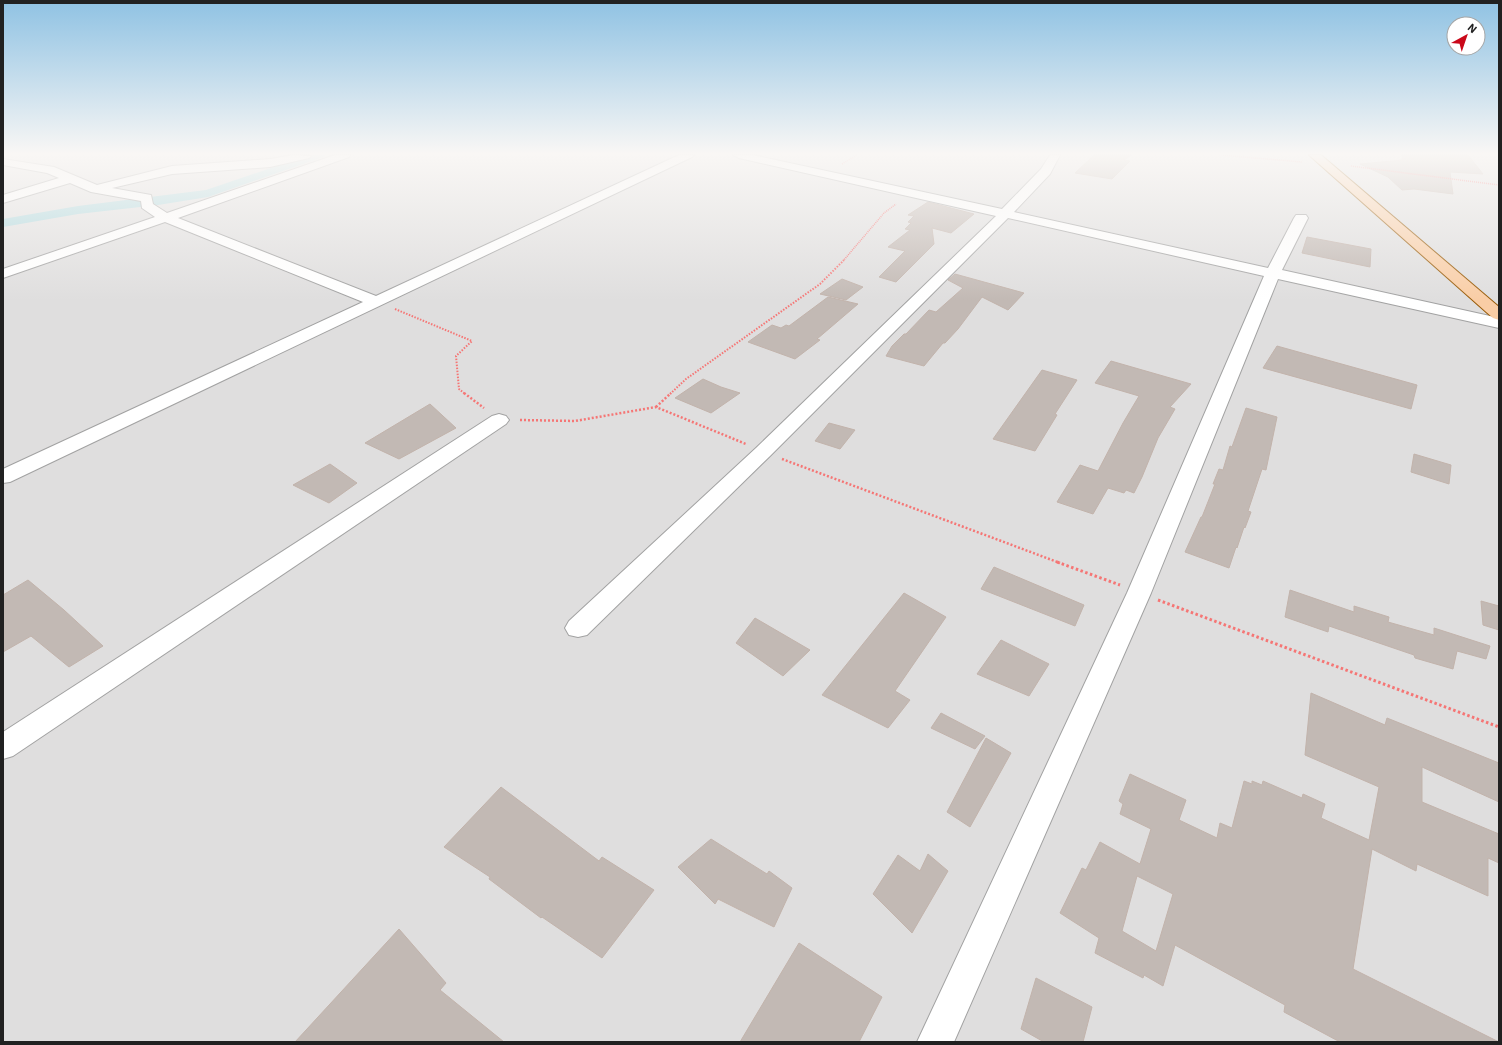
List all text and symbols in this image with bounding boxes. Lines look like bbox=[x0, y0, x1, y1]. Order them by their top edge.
north arrow bbox=[1446, 16, 1486, 56]
text: N bbox=[1465, 20, 1480, 36]

